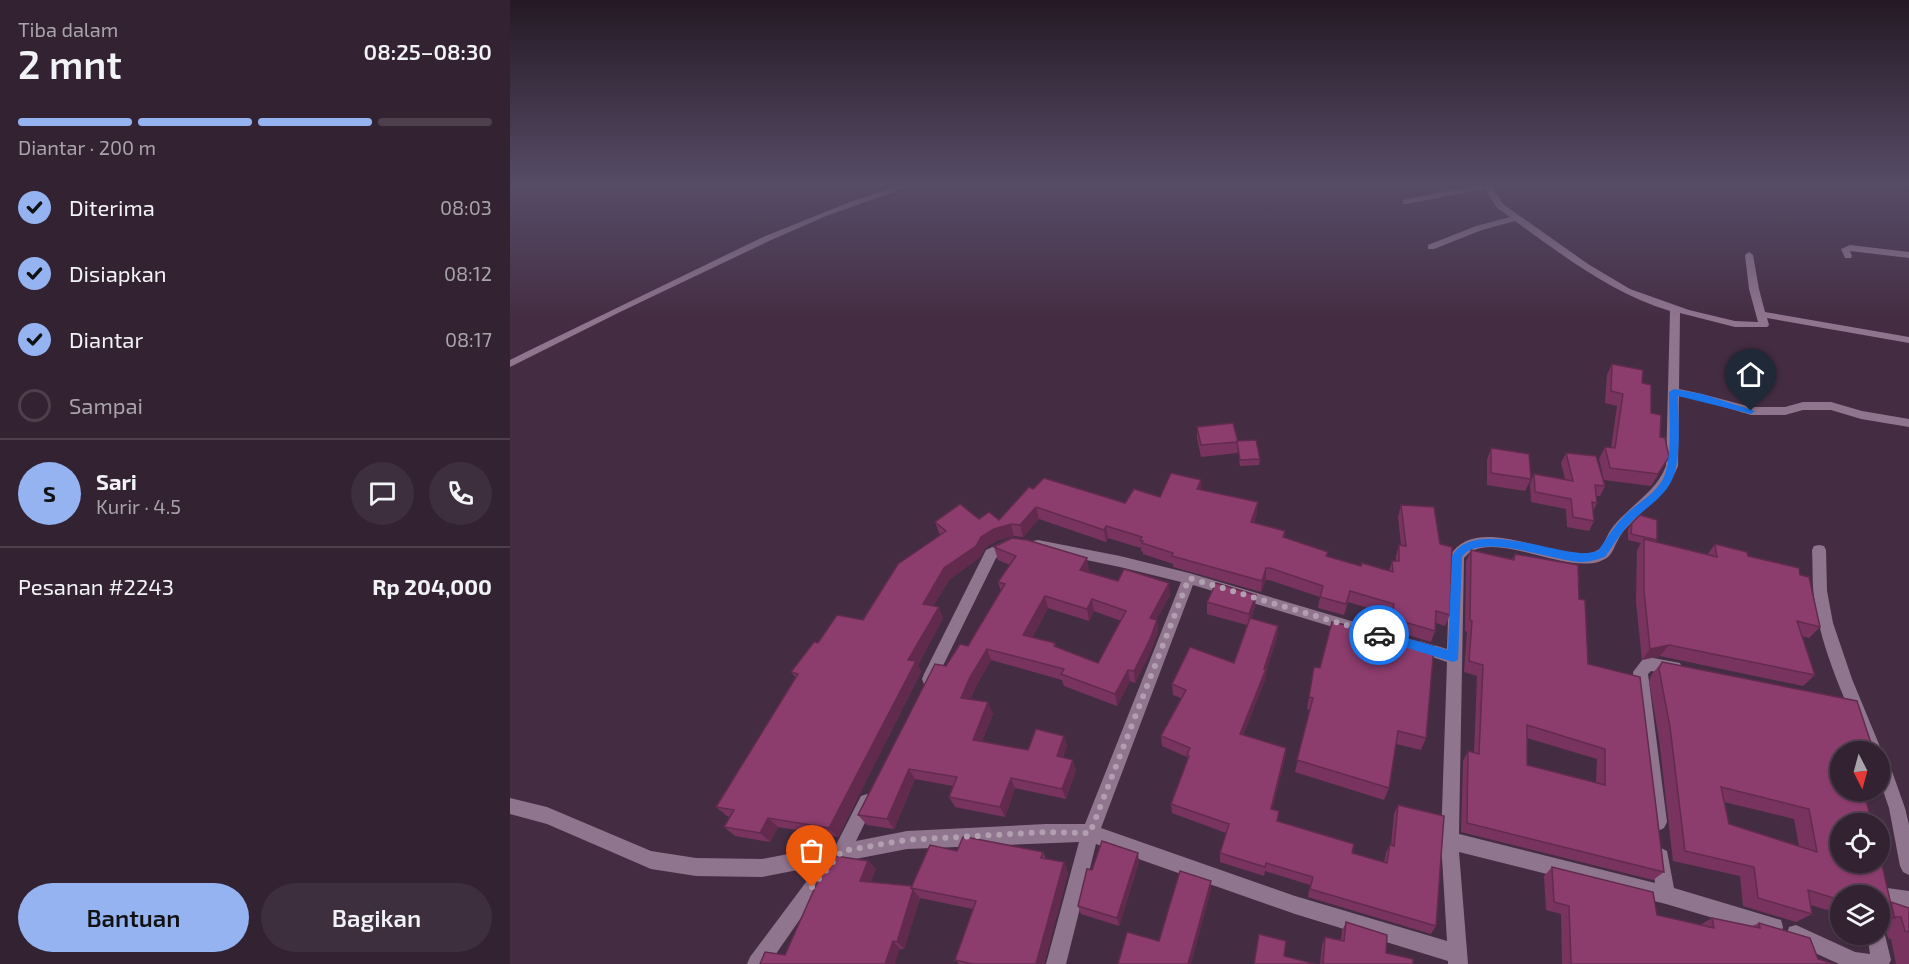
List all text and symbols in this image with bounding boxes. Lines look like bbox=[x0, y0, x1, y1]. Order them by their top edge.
text: Tiba dalam bbox=[18, 17, 118, 41]
text: 08:25–08:30 bbox=[364, 38, 492, 64]
text: 2 mnt bbox=[18, 40, 122, 87]
text: Diantar · 200 m bbox=[18, 135, 156, 159]
icon: check bbox=[18, 191, 51, 224]
text: Diterima bbox=[69, 194, 155, 220]
text: 08:03 bbox=[440, 195, 492, 219]
icon: check bbox=[18, 257, 51, 290]
text: Disiapkan bbox=[69, 260, 167, 286]
text: 08:12 bbox=[444, 261, 492, 285]
icon: check bbox=[18, 323, 51, 356]
text: Diantar bbox=[69, 326, 143, 352]
text: 08:17 bbox=[445, 327, 492, 351]
pin bbox=[1725, 349, 1776, 411]
icon: home bbox=[1734, 358, 1767, 391]
text: Sampai bbox=[69, 392, 143, 418]
button: chat bbox=[351, 462, 414, 525]
button: phone bbox=[429, 462, 492, 525]
text: Sari bbox=[96, 468, 137, 494]
text: S bbox=[43, 480, 56, 506]
text: Kurir · 4.5 bbox=[96, 494, 181, 518]
text: Pesanan #2243 bbox=[18, 573, 174, 599]
text: Rp 204,000 bbox=[372, 573, 492, 599]
courier bbox=[1349, 605, 1409, 665]
icon: car bbox=[1363, 619, 1396, 652]
north arrow bbox=[1830, 741, 1890, 801]
map controls bbox=[1830, 741, 1890, 945]
button: locate bbox=[1830, 813, 1890, 873]
pin bbox=[786, 825, 837, 887]
icon: bag bbox=[795, 834, 828, 867]
button: Bantuan bbox=[18, 883, 249, 952]
button: Bagikan bbox=[261, 883, 492, 952]
button: layers bbox=[1830, 885, 1890, 945]

